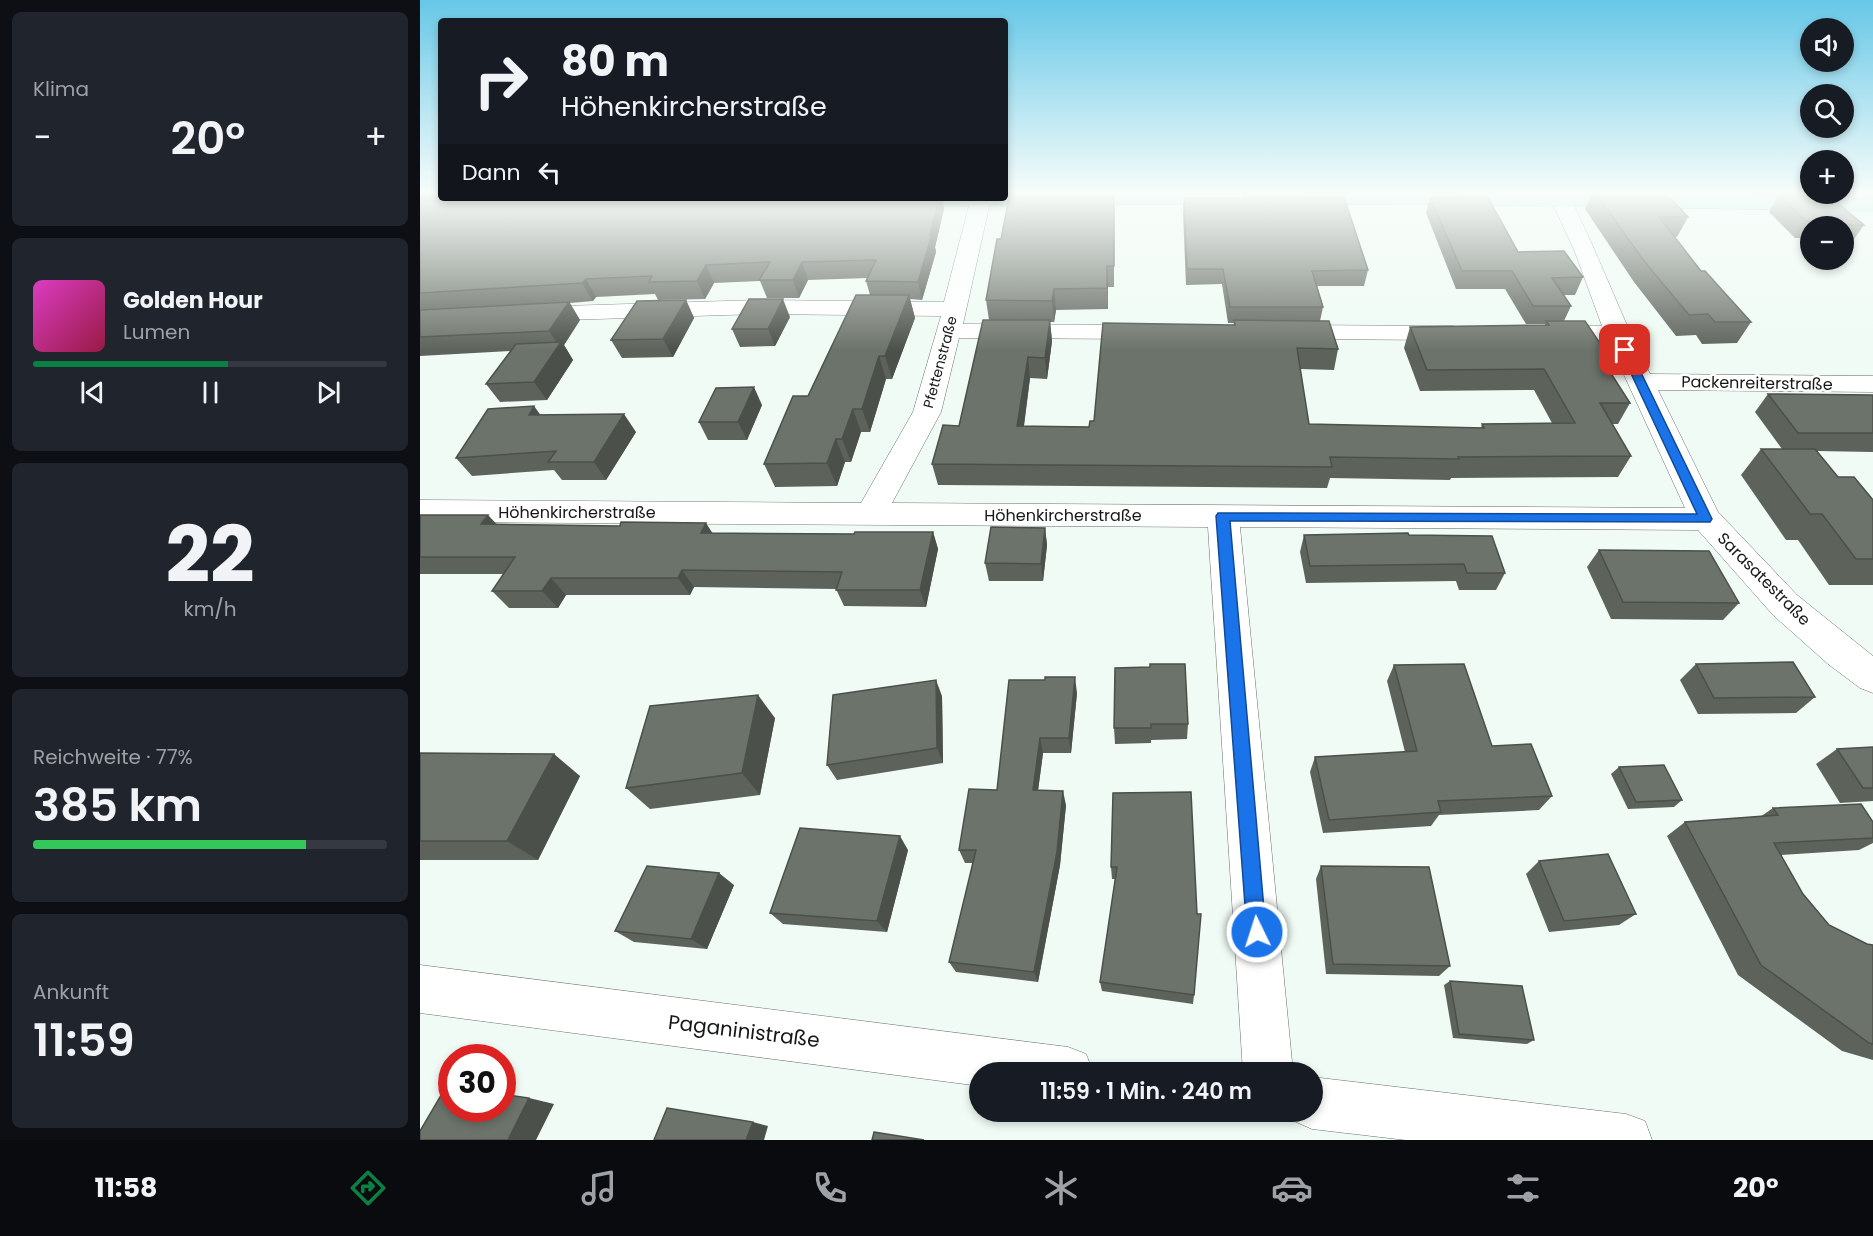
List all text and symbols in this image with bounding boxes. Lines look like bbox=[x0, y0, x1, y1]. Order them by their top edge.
map controls bbox=[1800, 18, 1854, 270]
button: sound bbox=[1800, 18, 1854, 72]
text: 80 m bbox=[561, 32, 669, 91]
icon: right bbox=[462, 42, 540, 120]
text: Klima bbox=[33, 75, 89, 103]
button: search bbox=[1800, 84, 1854, 138]
text: Höhenkircherstraße bbox=[561, 88, 827, 125]
text: 20° bbox=[170, 107, 245, 170]
text: − bbox=[33, 114, 51, 161]
text: + bbox=[364, 114, 387, 161]
button: + bbox=[1800, 150, 1854, 204]
icon: left bbox=[533, 156, 566, 189]
text: Dann bbox=[462, 157, 521, 188]
button: − bbox=[1800, 216, 1854, 270]
text: Golden Hour bbox=[123, 285, 263, 316]
street label: Pfettenstraße bbox=[918, 313, 962, 410]
text: Lumen bbox=[123, 318, 190, 346]
pin bbox=[1599, 324, 1650, 375]
icon: arrive bbox=[1608, 333, 1641, 366]
street label: Packenreiterstraße bbox=[1681, 370, 1833, 396]
icon: previous bbox=[76, 376, 109, 409]
icon: pause bbox=[194, 376, 227, 409]
icon: next bbox=[312, 376, 345, 409]
text: 22 bbox=[165, 500, 255, 609]
street label: Höhenkircherstraße bbox=[498, 501, 656, 524]
street label: Höhenkircherstraße bbox=[984, 504, 1142, 527]
street label: Sarasatestraße bbox=[1712, 527, 1816, 631]
text: km/h bbox=[183, 595, 237, 623]
text: Reichweite · 77% bbox=[33, 743, 193, 771]
text: 385 km bbox=[33, 774, 202, 837]
position arrow bbox=[1225, 900, 1289, 964]
text: Ankunft bbox=[33, 978, 109, 1006]
street label: Paganinistraße bbox=[667, 1008, 821, 1054]
text: 11:59 bbox=[33, 1009, 135, 1072]
speed limit sign: 30 bbox=[438, 1044, 516, 1122]
text: 11:59 · 1 Min. · 240 m bbox=[1040, 1076, 1252, 1107]
icon: directions bbox=[347, 1167, 389, 1209]
icon: music bbox=[578, 1167, 620, 1209]
icon: phone bbox=[809, 1167, 851, 1209]
icon: climate bbox=[1040, 1167, 1082, 1209]
icon: car bbox=[1271, 1167, 1313, 1209]
icon: filters bbox=[1502, 1167, 1544, 1209]
text: 11:58 bbox=[95, 1169, 158, 1206]
text: 20° bbox=[1733, 1169, 1778, 1206]

